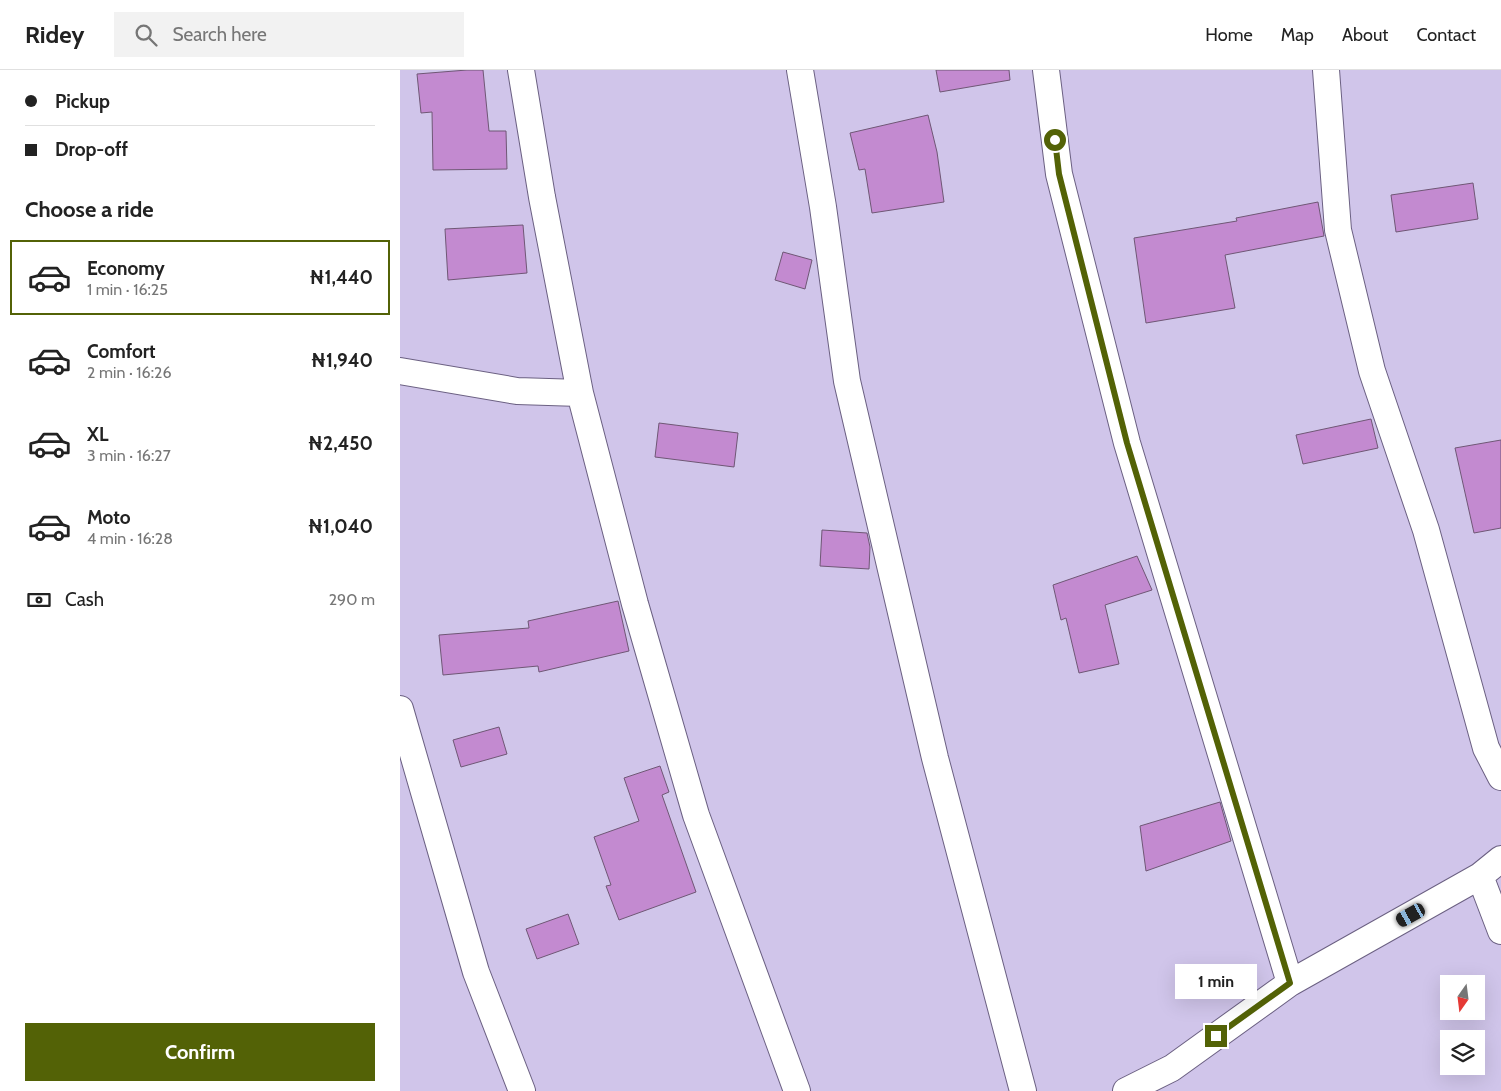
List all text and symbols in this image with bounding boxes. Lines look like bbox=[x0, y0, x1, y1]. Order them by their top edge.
search box bbox=[114, 12, 464, 57]
text: Ridey bbox=[25, 20, 84, 49]
icon: search bbox=[132, 21, 160, 49]
text: Search here bbox=[172, 23, 267, 46]
text: Home bbox=[1205, 24, 1253, 46]
text: Map bbox=[1281, 24, 1314, 46]
text: About bbox=[1342, 24, 1388, 46]
text: Contact bbox=[1416, 24, 1476, 46]
text: Pickup bbox=[55, 90, 110, 113]
route start bbox=[1044, 129, 1066, 151]
text: Drop-off bbox=[55, 138, 128, 161]
text: Choose a ride bbox=[25, 196, 154, 223]
icon: car bbox=[27, 255, 72, 300]
text: Economy bbox=[87, 257, 165, 280]
text: ₦1,440 bbox=[309, 266, 373, 289]
text: 1 min · 16:25 bbox=[87, 280, 168, 299]
icon: car bbox=[27, 338, 72, 383]
text: Comfort bbox=[87, 340, 156, 363]
text: ₦1,940 bbox=[311, 349, 373, 372]
text: 2 min · 16:26 bbox=[87, 363, 171, 382]
icon: car bbox=[27, 421, 72, 466]
text: XL bbox=[87, 423, 108, 446]
text: ₦2,450 bbox=[308, 432, 373, 455]
text: 3 min · 16:27 bbox=[87, 446, 171, 465]
icon: car bbox=[27, 504, 72, 549]
text: Moto bbox=[87, 506, 131, 529]
text: ₦1,040 bbox=[308, 515, 373, 538]
text: 4 min · 16:28 bbox=[87, 529, 173, 548]
icon: cash bbox=[25, 586, 53, 614]
text: Cash bbox=[65, 588, 104, 611]
text: 290 m bbox=[329, 590, 375, 609]
car bbox=[1394, 901, 1427, 929]
callout: 1 min bbox=[1175, 964, 1257, 998]
text: 1 min bbox=[1198, 972, 1234, 991]
north arrow bbox=[1440, 975, 1485, 1020]
map controls bbox=[1440, 975, 1485, 1075]
button: Confirm bbox=[25, 1023, 375, 1081]
route end bbox=[1205, 1025, 1227, 1047]
button: layers bbox=[1440, 1030, 1485, 1075]

